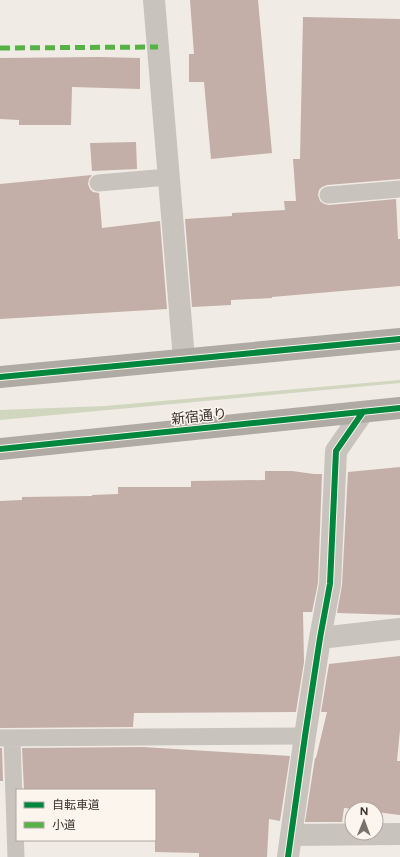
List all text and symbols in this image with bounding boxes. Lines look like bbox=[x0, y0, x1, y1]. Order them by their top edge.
street label: 新宿通り bbox=[170, 405, 228, 428]
legend bbox=[16, 789, 156, 841]
text: 自転車道 bbox=[52, 798, 100, 812]
north arrow bbox=[344, 801, 384, 841]
text: N bbox=[360, 805, 369, 818]
text: 小道 bbox=[52, 818, 76, 832]

